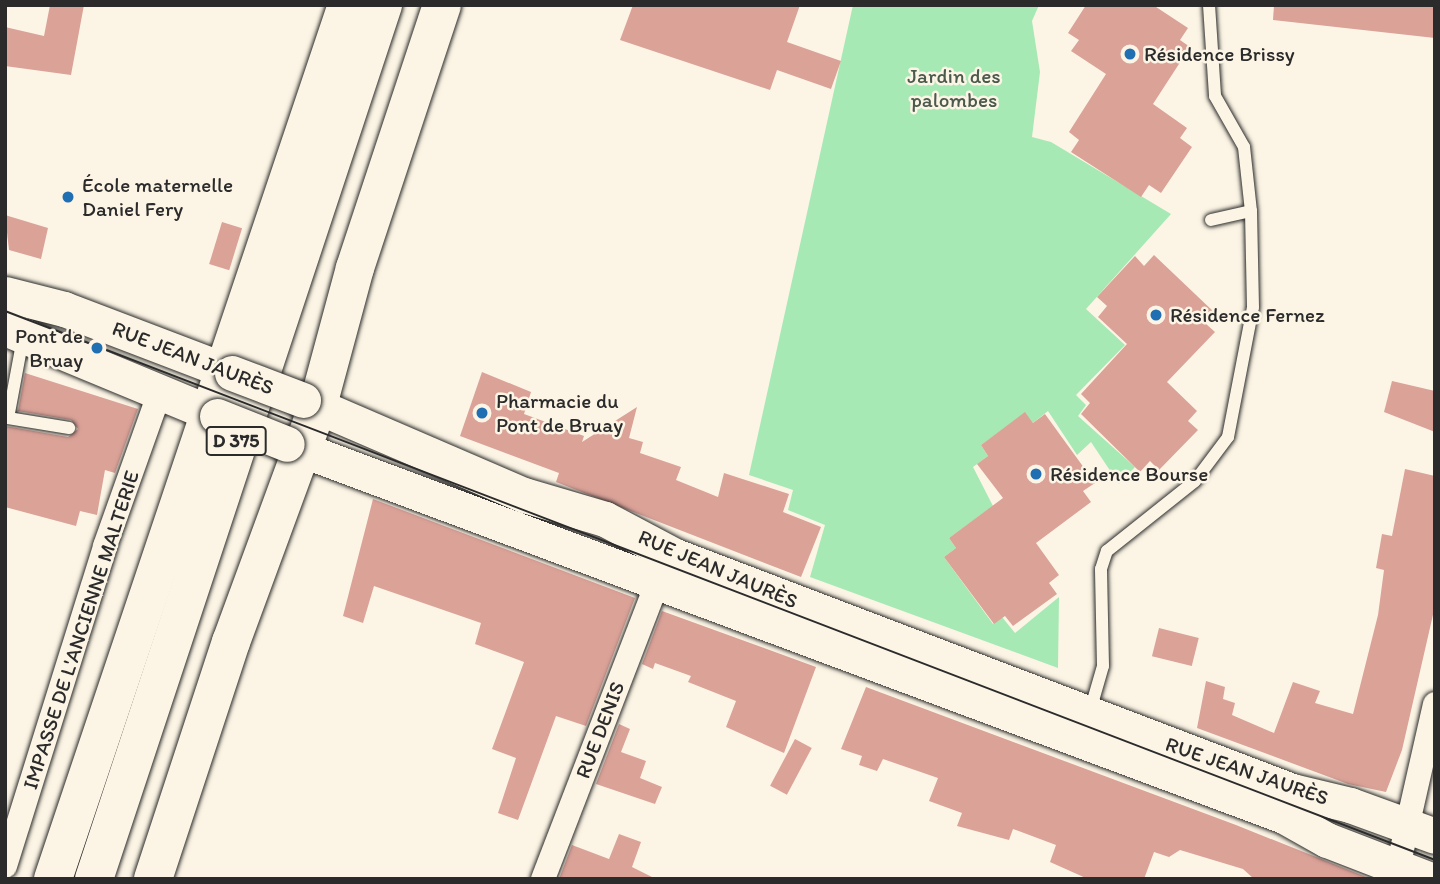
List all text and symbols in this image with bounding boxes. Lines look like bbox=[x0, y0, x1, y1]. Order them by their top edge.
place label: Résidence Brissy bbox=[1144, 41, 1295, 67]
marker: Résidence Brissy bbox=[1122, 46, 1138, 62]
park label: Jardin des palombes bbox=[907, 63, 1001, 113]
place label: École maternelle Daniel Fery bbox=[82, 172, 233, 222]
marker: École maternelle Daniel Fery bbox=[60, 189, 76, 205]
place label: Résidence Fernez bbox=[1170, 302, 1324, 328]
marker: Résidence Fernez bbox=[1148, 307, 1164, 323]
street label: RUE JEAN JAURÈS bbox=[109, 316, 277, 400]
place label: Pont de Bruay bbox=[15, 323, 83, 373]
marker: Pont de Bruay bbox=[89, 340, 105, 356]
place label: Pharmacie du Pont de Bruay bbox=[496, 388, 622, 438]
marker: Pharmacie du Pont de Bruay bbox=[474, 405, 490, 421]
road number: D 375 bbox=[204, 426, 268, 456]
place label: Résidence Bourse bbox=[1050, 461, 1209, 487]
marker: Résidence Bourse bbox=[1028, 466, 1044, 482]
street label: IMPASSE DE L'ANCIENNE MALTERIE bbox=[17, 467, 145, 793]
street label: RUE JEAN JAURÈS bbox=[634, 524, 802, 614]
street label: RUE DENIS bbox=[570, 679, 630, 781]
street label: RUE JEAN JAURÈS bbox=[1162, 731, 1332, 811]

